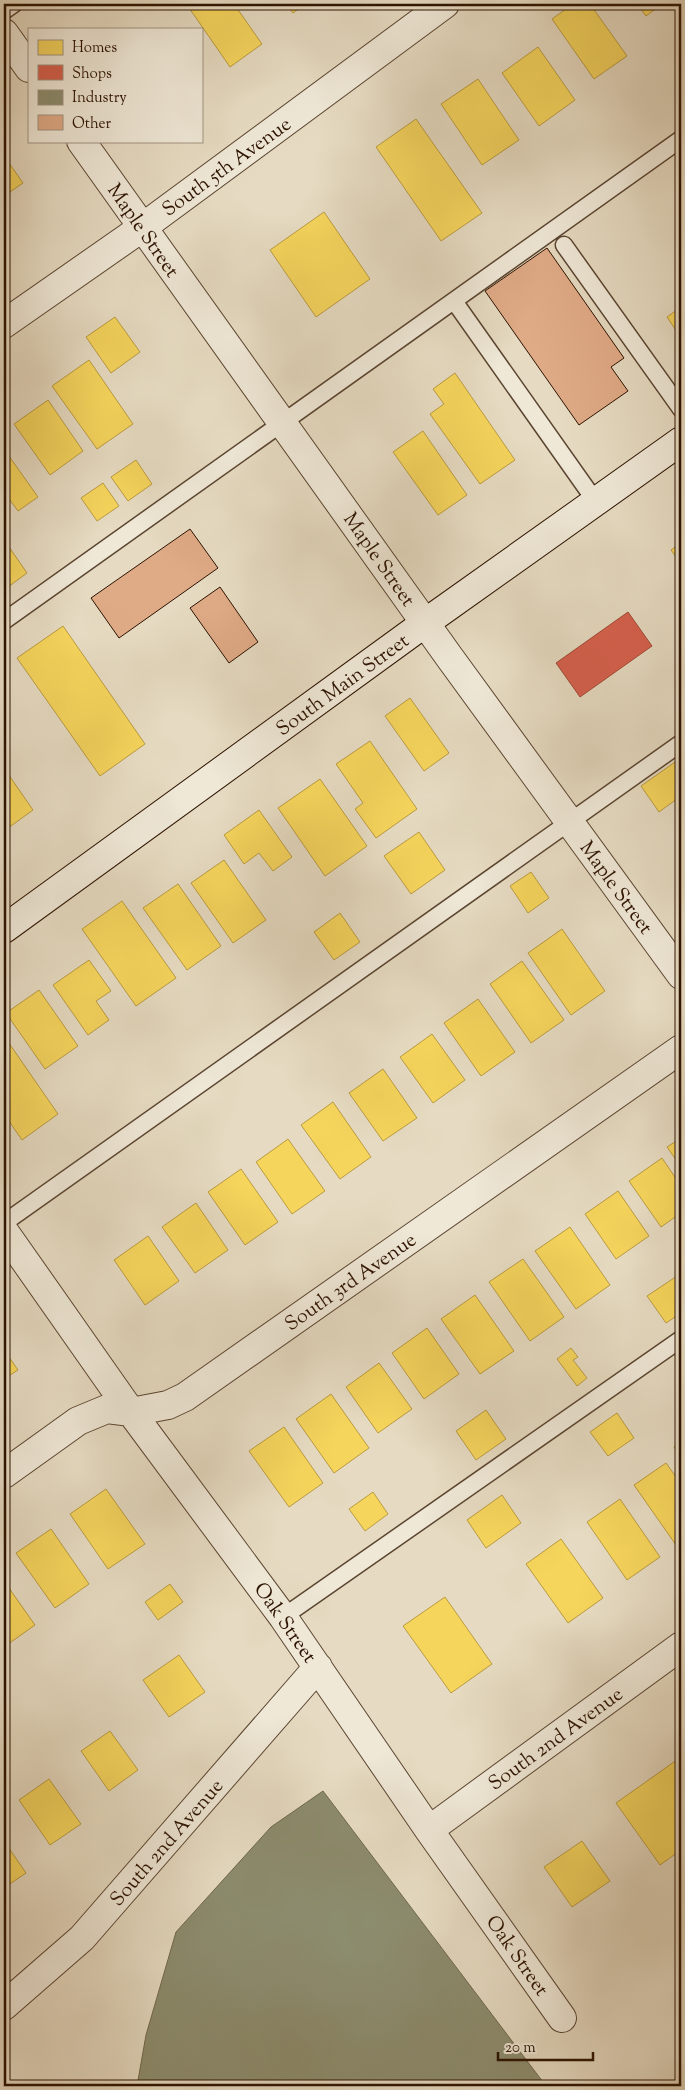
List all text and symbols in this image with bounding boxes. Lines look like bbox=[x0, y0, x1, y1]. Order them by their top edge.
legend bbox=[28, 28, 202, 142]
text: Homes bbox=[72, 38, 117, 59]
text: Shops bbox=[72, 64, 112, 85]
text: Industry bbox=[72, 88, 127, 109]
street label: South 5th Avenue bbox=[157, 111, 298, 225]
text: Other bbox=[72, 114, 112, 135]
street label: Maple Street bbox=[99, 178, 185, 285]
street label: Maple Street bbox=[335, 507, 421, 614]
street label: South Main Street bbox=[271, 628, 416, 744]
street label: Maple Street bbox=[571, 836, 659, 941]
street label: South 3rd Avenue bbox=[280, 1227, 423, 1339]
street label: Oak Street bbox=[245, 1577, 323, 1670]
street label: South 2nd Avenue bbox=[483, 1681, 630, 1799]
street label: South 2nd Avenue bbox=[104, 1774, 232, 1914]
street label: Oak Street bbox=[477, 1910, 555, 2003]
scale bar bbox=[498, 2030, 592, 2062]
text: 20 m bbox=[505, 2038, 536, 2059]

